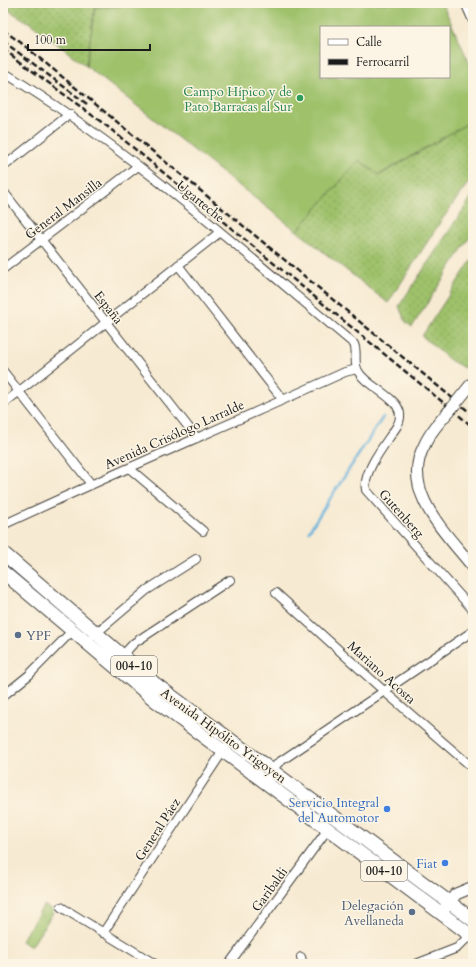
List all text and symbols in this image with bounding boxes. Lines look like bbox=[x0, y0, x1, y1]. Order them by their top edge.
scale bar bbox=[28, 26, 150, 52]
legend bbox=[320, 26, 450, 78]
text: 100 m bbox=[34, 32, 67, 48]
text: Calle bbox=[356, 34, 382, 50]
text: Ferrocarril bbox=[356, 54, 409, 70]
place label: Campo Hípico y de Pato Barracas al Sur bbox=[183, 83, 292, 116]
marker: Campo Hípico y de Pato Barracas al Sur bbox=[295, 93, 305, 103]
street label: General Mansilla bbox=[21, 174, 106, 244]
street label: Ugarteche bbox=[172, 177, 228, 227]
street label: España bbox=[89, 287, 127, 328]
street label: Avenida Crisólogo Larralde bbox=[102, 396, 247, 474]
street label: Gutenberg bbox=[375, 485, 428, 542]
place label: YPF bbox=[26, 627, 51, 645]
marker: YPF bbox=[13, 630, 23, 640]
street label: Mariano Acosta bbox=[343, 637, 420, 708]
road number: 004-10 bbox=[111, 656, 157, 676]
street label: Avenida Hipólito Yrigoyen bbox=[157, 684, 290, 788]
street label: General Páez bbox=[131, 794, 185, 865]
place label: Servicio Integral del Automotor bbox=[289, 794, 380, 827]
marker: Servicio Integral del Automotor bbox=[382, 804, 392, 814]
place label: Fiat bbox=[416, 855, 437, 873]
marker: Fiat bbox=[440, 858, 450, 868]
road number: 004-10 bbox=[361, 861, 407, 881]
street label: Garibaldi bbox=[248, 863, 292, 915]
place label: Delegación Avellaneda bbox=[341, 897, 405, 930]
marker: Delegación Avellaneda bbox=[407, 907, 417, 917]

